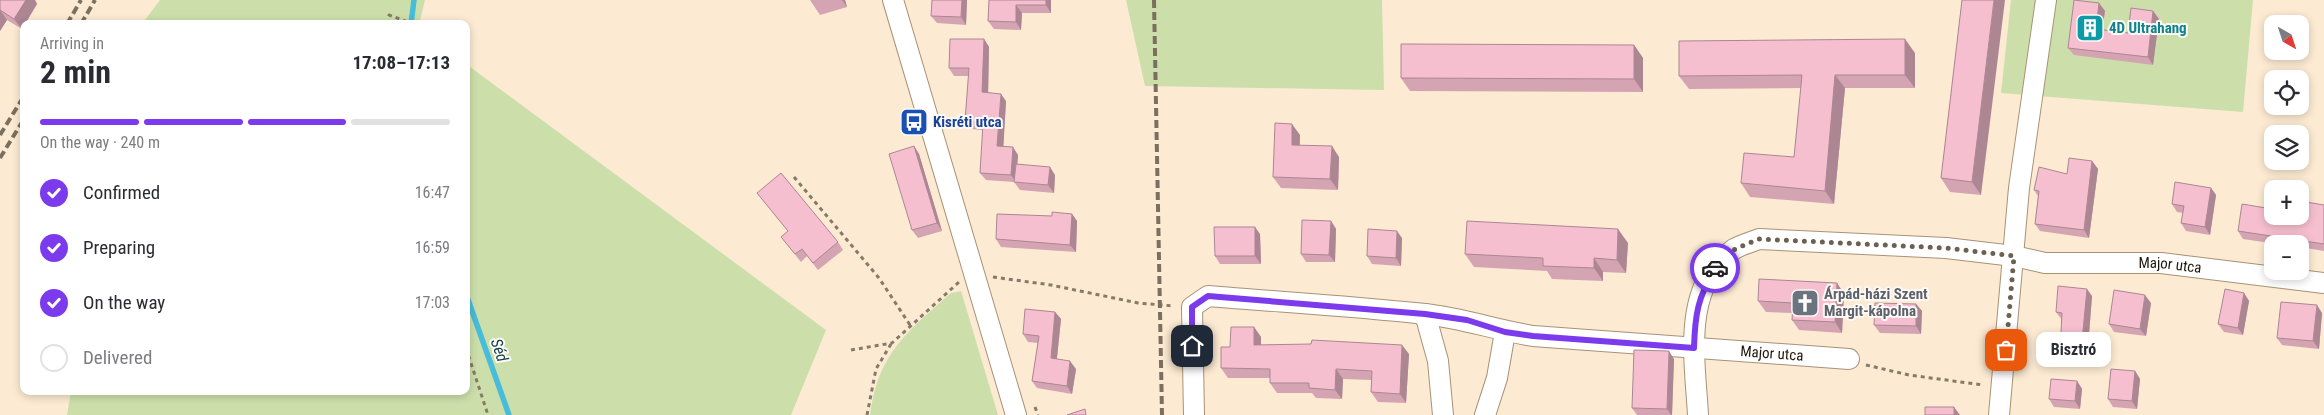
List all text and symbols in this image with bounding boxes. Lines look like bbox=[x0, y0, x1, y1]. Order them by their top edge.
building icon: 4D Ultrahang bbox=[2075, 13, 2105, 43]
north arrow bbox=[2264, 15, 2309, 60]
map controls bbox=[2264, 15, 2309, 280]
place label: 4D Ultrahang bbox=[2109, 19, 2187, 37]
text: Arriving in bbox=[40, 34, 104, 53]
text: 17:08–17:13 bbox=[352, 51, 450, 74]
text: 2 min bbox=[40, 53, 111, 91]
button: locate bbox=[2264, 70, 2309, 115]
bus stop icon: Kisréti utca bbox=[899, 107, 929, 137]
place label: Kisréti utca bbox=[933, 113, 1002, 131]
button: layers bbox=[2264, 125, 2309, 170]
text: On the way · 240 m bbox=[40, 133, 160, 152]
icon: check bbox=[40, 179, 68, 207]
button: + bbox=[2264, 180, 2309, 225]
text: Confirmed bbox=[83, 181, 160, 204]
text: 16:47 bbox=[415, 183, 450, 202]
icon: check bbox=[40, 234, 68, 262]
button: − bbox=[2264, 235, 2309, 280]
text: Preparing bbox=[83, 236, 155, 259]
text: 16:59 bbox=[415, 238, 450, 257]
courier bbox=[1690, 243, 1740, 293]
icon: car bbox=[1701, 254, 1729, 282]
street label: Major utca bbox=[2138, 254, 2203, 277]
place label: Árpád-házi Szent Margit-kápolna bbox=[1824, 285, 1928, 320]
church icon: Árpád-házi Szent Margit-kápolna bbox=[1790, 288, 1820, 318]
icon: check bbox=[40, 289, 68, 317]
text: On the way bbox=[83, 291, 165, 314]
text: 17:03 bbox=[415, 293, 450, 312]
pin bbox=[1171, 325, 1213, 367]
pin bbox=[1985, 329, 2027, 371]
icon: home bbox=[1178, 332, 1206, 360]
callout: Bisztró bbox=[2036, 332, 2111, 368]
water label: Séd bbox=[487, 336, 512, 364]
icon: bag bbox=[1992, 336, 2020, 364]
text: Bisztró bbox=[2051, 340, 2096, 359]
street label: Major utca bbox=[1740, 342, 1804, 365]
text: Delivered bbox=[83, 346, 152, 369]

